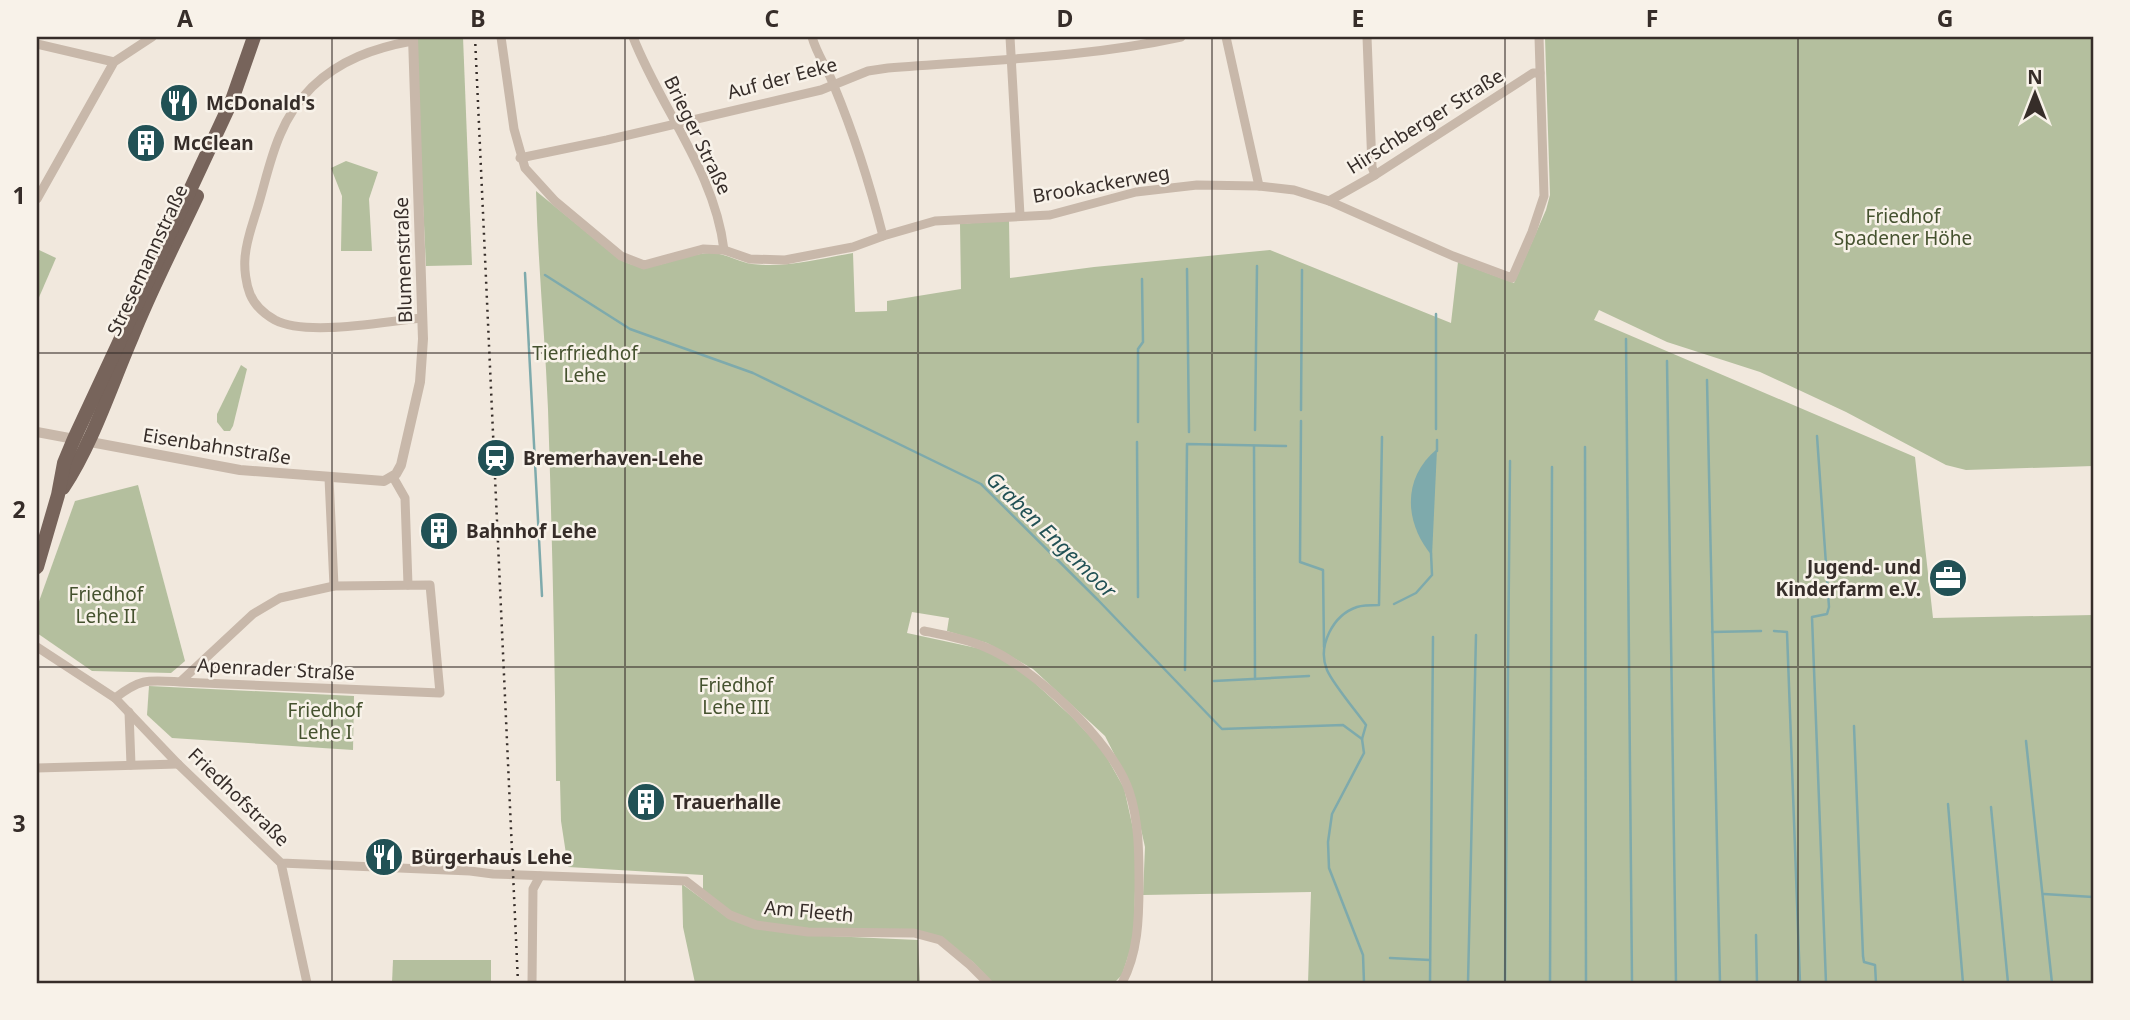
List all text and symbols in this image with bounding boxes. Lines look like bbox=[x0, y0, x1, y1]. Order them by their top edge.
text: A bbox=[177, 2, 193, 34]
text: B bbox=[470, 2, 486, 34]
text: C bbox=[765, 2, 780, 34]
text: D bbox=[1057, 2, 1073, 34]
text: E bbox=[1352, 2, 1364, 34]
text: F bbox=[1646, 2, 1658, 34]
text: G bbox=[1937, 2, 1953, 34]
street label: Auf der Eeke bbox=[724, 51, 840, 105]
north arrow bbox=[2000, 60, 2070, 130]
street label: Hirschberger Straße bbox=[1342, 62, 1508, 180]
text: N bbox=[2027, 64, 2043, 90]
street label: Brieger Straße bbox=[658, 71, 738, 199]
restaurant icon: McDonald's bbox=[158, 82, 200, 124]
place label: McDonald's bbox=[206, 90, 315, 116]
building icon: McClean bbox=[125, 122, 167, 164]
place label: McClean bbox=[173, 130, 254, 156]
street label: Brookackerweg bbox=[1030, 159, 1172, 209]
text: 1 bbox=[12, 179, 26, 211]
street label: Stresemannstraße bbox=[101, 180, 193, 340]
street label: Blumenstraße bbox=[388, 197, 418, 323]
park label: Friedhof Spadener Höhe bbox=[1834, 203, 1972, 251]
park label: Tierfriedhof Lehe bbox=[532, 340, 639, 388]
street label: Eisenbahnstraße bbox=[141, 421, 293, 471]
station icon: Bremerhaven-Lehe bbox=[475, 437, 517, 479]
place label: Bremerhaven-Lehe bbox=[523, 445, 703, 471]
water label: Graben Engemoor bbox=[981, 465, 1124, 605]
text: 2 bbox=[12, 493, 26, 525]
building icon: Bahnhof Lehe bbox=[418, 510, 460, 552]
place label: Bahnhof Lehe bbox=[466, 518, 597, 544]
place label: Jugend- und Kinderfarm e.V. bbox=[1776, 554, 1921, 602]
office icon: Jugend- und Kinderfarm e.V. bbox=[1927, 557, 1969, 599]
park label: Friedhof Lehe II bbox=[69, 581, 145, 629]
street label: Apenrader Straße bbox=[197, 652, 355, 686]
park label: Friedhof Lehe III bbox=[699, 672, 775, 720]
park label: Friedhof Lehe I bbox=[288, 697, 364, 745]
street label: Friedhofstraße bbox=[183, 742, 295, 852]
building icon: Trauerhalle bbox=[625, 781, 667, 823]
place label: Trauerhalle bbox=[673, 789, 781, 815]
text: 3 bbox=[12, 807, 26, 839]
restaurant icon: Bürgerhaus Lehe bbox=[363, 836, 405, 878]
place label: Bürgerhaus Lehe bbox=[411, 844, 572, 870]
street label: Am Fleeth bbox=[763, 894, 855, 928]

